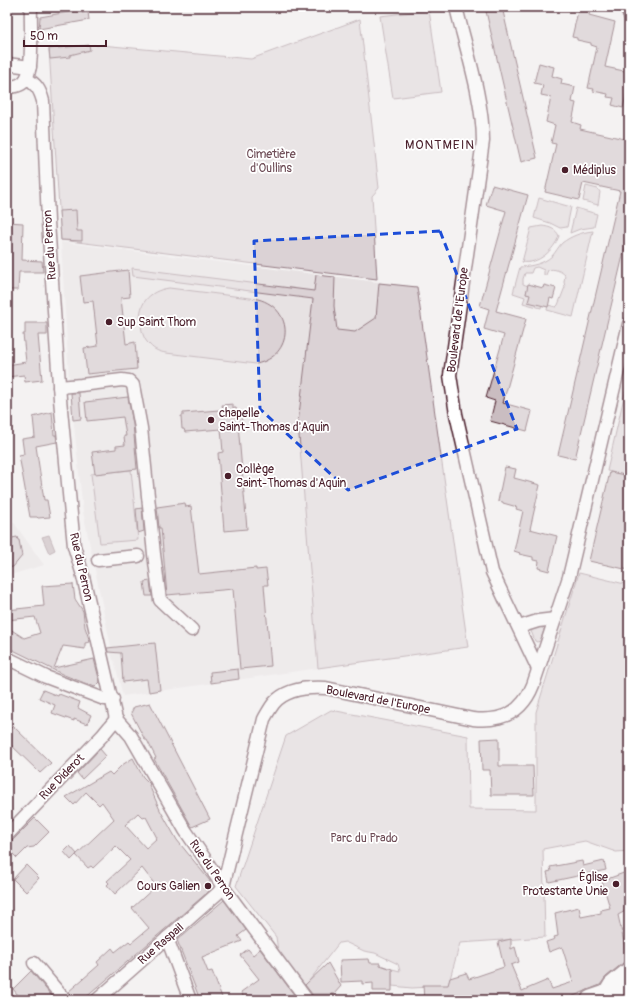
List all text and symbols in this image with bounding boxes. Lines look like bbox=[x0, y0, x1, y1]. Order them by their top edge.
scale bar bbox=[24, 22, 106, 48]
text: 50 m bbox=[30, 29, 58, 44]
district label: MONTMEIN bbox=[405, 137, 475, 153]
park label: Cimetière d'Oullins bbox=[246, 147, 296, 176]
place label: Médiplus bbox=[573, 163, 617, 178]
marker: Médiplus bbox=[560, 165, 570, 175]
street label: Rue du Perron bbox=[40, 209, 60, 280]
street label: Boulevard de l'Europe bbox=[444, 267, 472, 373]
place label: Sup Saint Thom bbox=[117, 315, 196, 330]
marker: Sup Saint Thom bbox=[104, 317, 114, 327]
place label: chapelle Saint-Thomas d'Aquin bbox=[219, 406, 330, 435]
marker: chapelle Saint-Thomas d'Aquin bbox=[206, 415, 216, 425]
place label: Collège Saint-Thomas d'Aquin bbox=[236, 462, 347, 491]
marker: Collège Saint-Thomas d'Aquin bbox=[223, 471, 233, 481]
street label: Rue du Perron bbox=[66, 531, 96, 603]
street label: Boulevard de l'Europe bbox=[325, 683, 431, 717]
street label: Rue Diderot bbox=[36, 751, 88, 803]
park label: Parc du Prado bbox=[330, 831, 398, 846]
street label: Rue du Perron bbox=[186, 837, 238, 903]
place label: Église Protestante Unie bbox=[522, 869, 608, 899]
place label: Cours Galien bbox=[137, 879, 200, 894]
marker: Église Protestante Unie bbox=[611, 879, 621, 889]
marker: Cours Galien bbox=[203, 881, 213, 891]
street label: Rue Raspail bbox=[135, 920, 187, 968]

